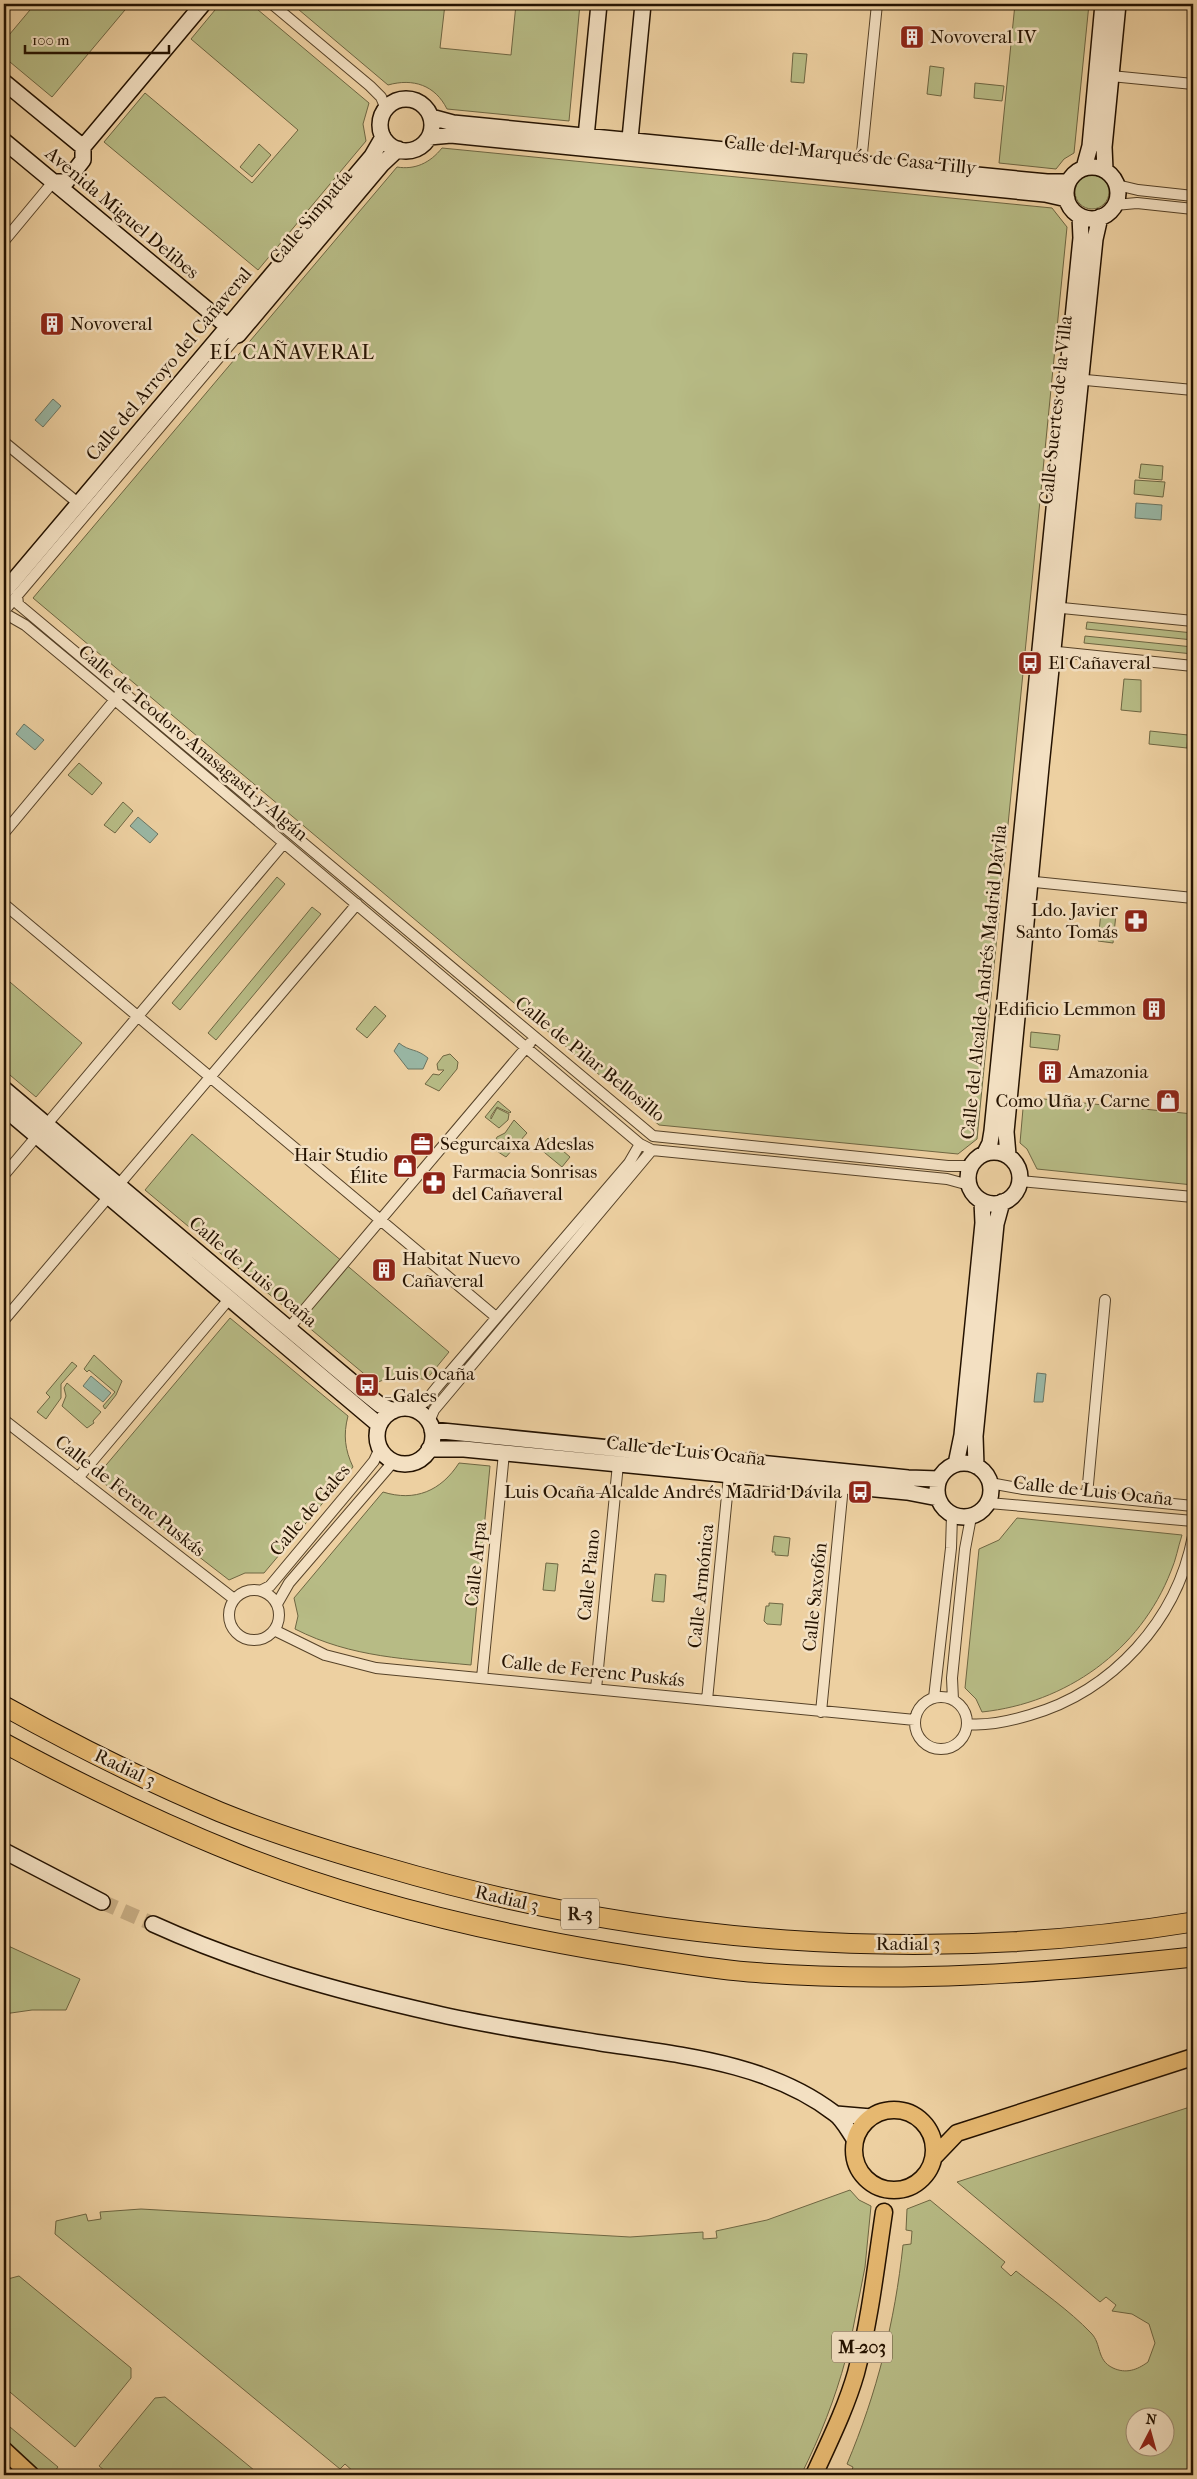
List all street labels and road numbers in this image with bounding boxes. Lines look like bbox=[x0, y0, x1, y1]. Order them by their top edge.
street label: Calle del Marqués de Casa Tilly bbox=[723, 131, 978, 179]
street label: Avenida Miguel Delibes bbox=[40, 142, 203, 284]
street label: Calle Simpatía bbox=[265, 165, 357, 269]
street label: Calle del Arroyo del Cañaveral bbox=[82, 263, 256, 465]
street label: Calle Suertes de la Villa bbox=[1035, 314, 1077, 506]
street label: Calle de Teodoro Anasagasti y Algán bbox=[74, 640, 312, 846]
street label: Calle del Alcalde Andrés Madrid Dávila bbox=[957, 823, 1012, 1141]
street label: Calle de Pilar Bellosillo bbox=[510, 992, 670, 1127]
street label: Calle de Luis Ocaña bbox=[185, 1212, 322, 1332]
street label: Calle de Ferenc Puskás bbox=[51, 1431, 209, 1561]
street label: Calle de Luis Ocaña bbox=[605, 1432, 767, 1470]
street label: Calle de Gales bbox=[265, 1460, 355, 1560]
street label: Calle de Luis Ocaña bbox=[1012, 1472, 1174, 1510]
street label: Calle Arpa bbox=[461, 1520, 491, 1608]
street label: Calle Armónica bbox=[684, 1523, 718, 1649]
street label: Calle Piano bbox=[573, 1528, 605, 1622]
street label: Calle Saxofón bbox=[798, 1541, 832, 1653]
street label: Calle de Ferenc Puskás bbox=[500, 1650, 686, 1692]
street label: Radial 3 bbox=[91, 1744, 159, 1792]
street label: Radial 3 bbox=[473, 1881, 541, 1917]
road number: R-3 bbox=[561, 1898, 599, 1930]
street label: Radial 3 bbox=[876, 1933, 940, 1955]
road number: M-203 bbox=[832, 2332, 892, 2362]

